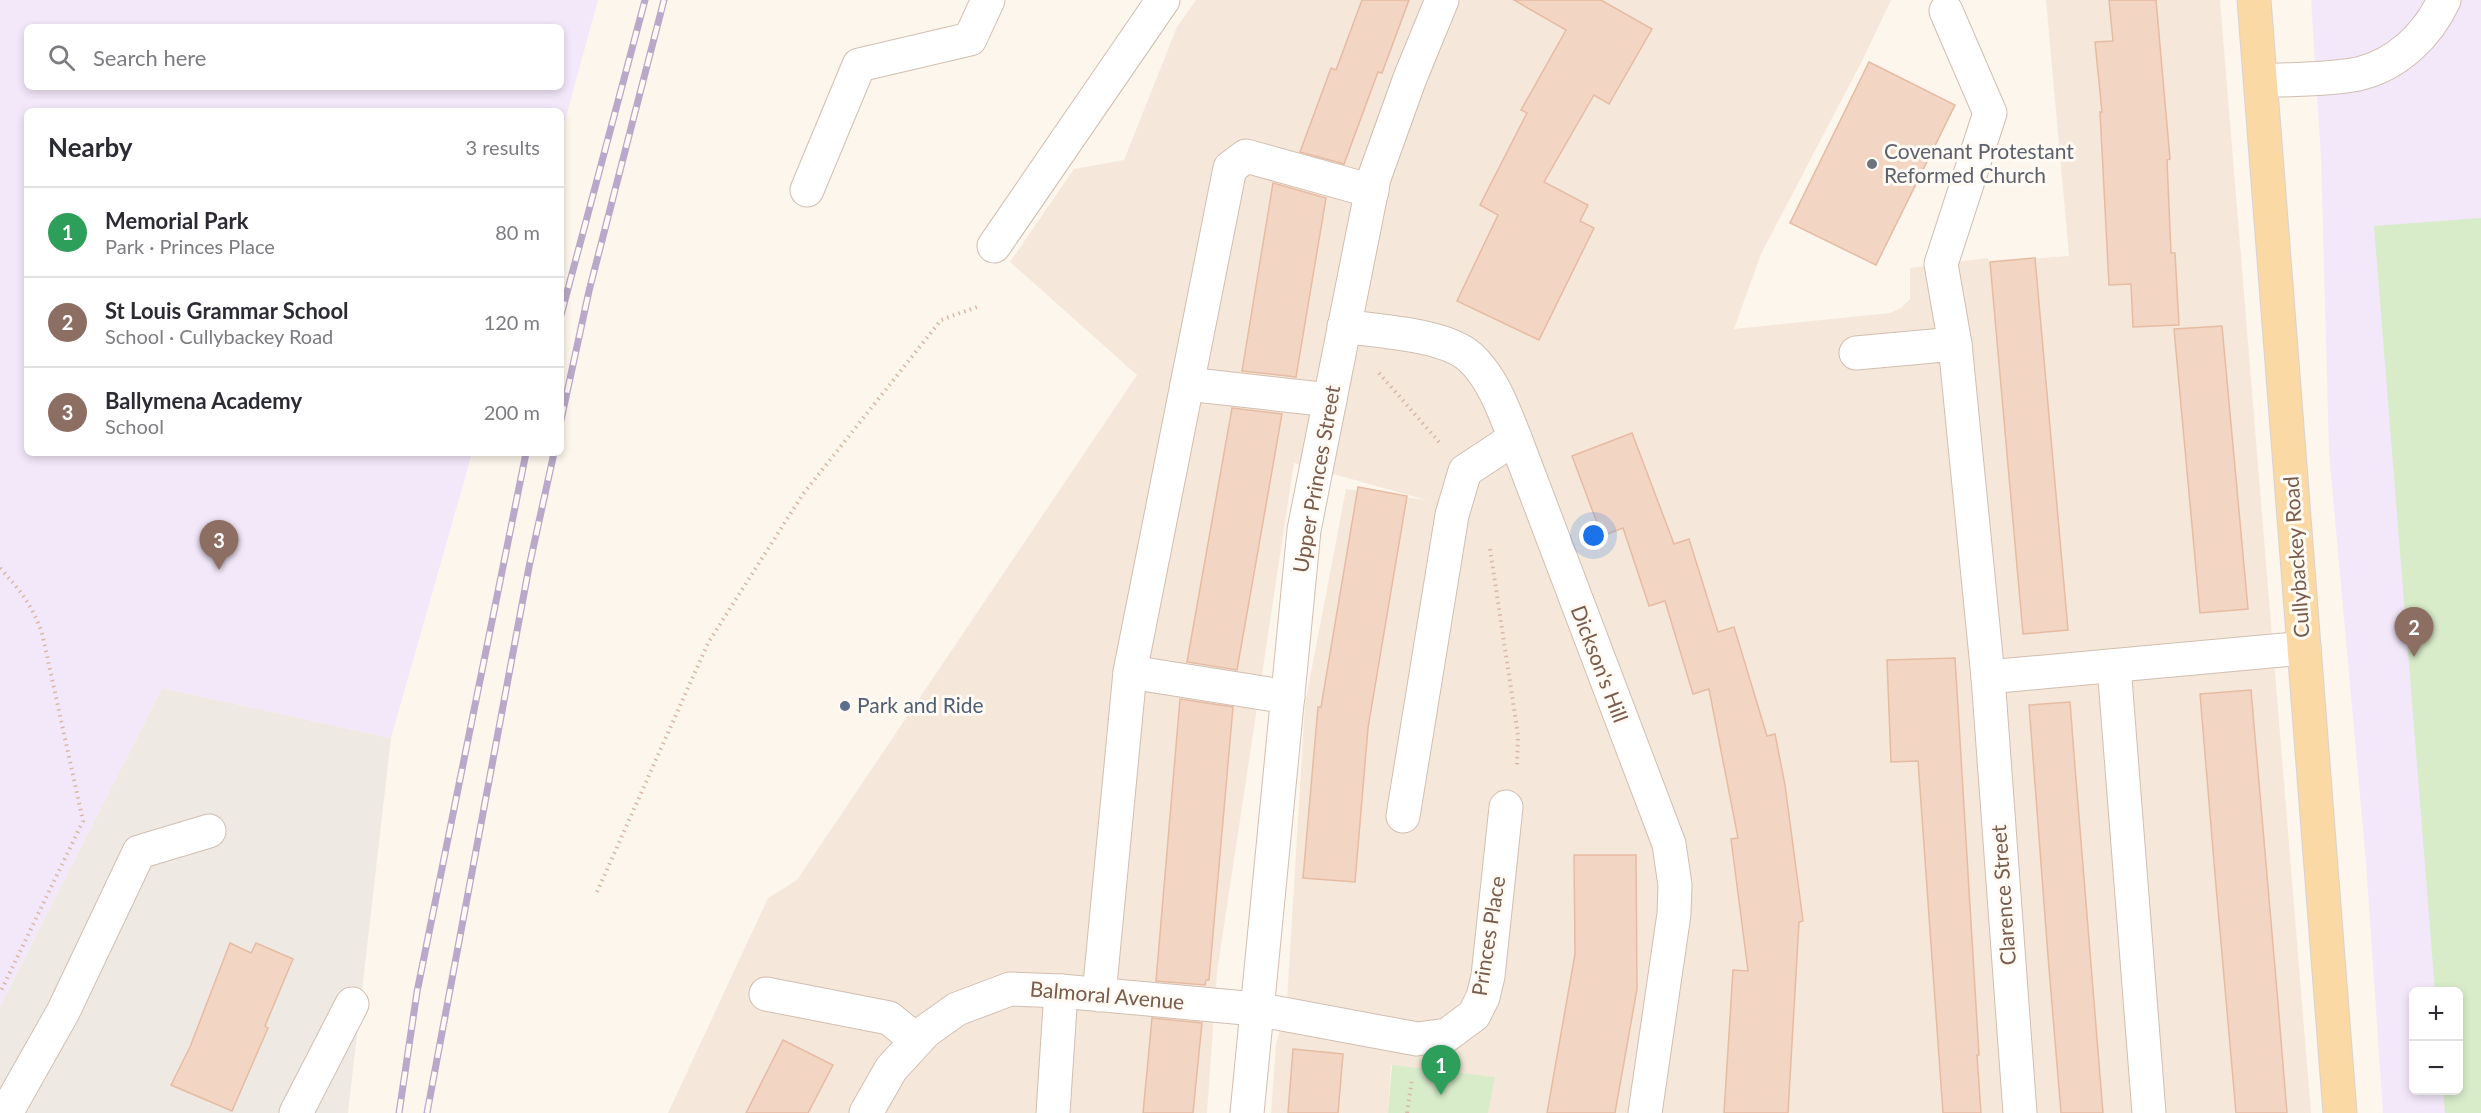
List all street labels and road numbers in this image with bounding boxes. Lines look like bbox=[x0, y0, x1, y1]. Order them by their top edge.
street label: Upper Princes Street bbox=[1287, 383, 1344, 574]
street label: Cullybackey Road bbox=[2277, 476, 2314, 639]
street label: Dickson's Hill bbox=[1567, 601, 1634, 726]
street label: Clarence Street bbox=[1985, 823, 2020, 966]
street label: Princes Place bbox=[1466, 874, 1509, 998]
street label: Balmoral Avenue bbox=[1029, 975, 1185, 1014]

